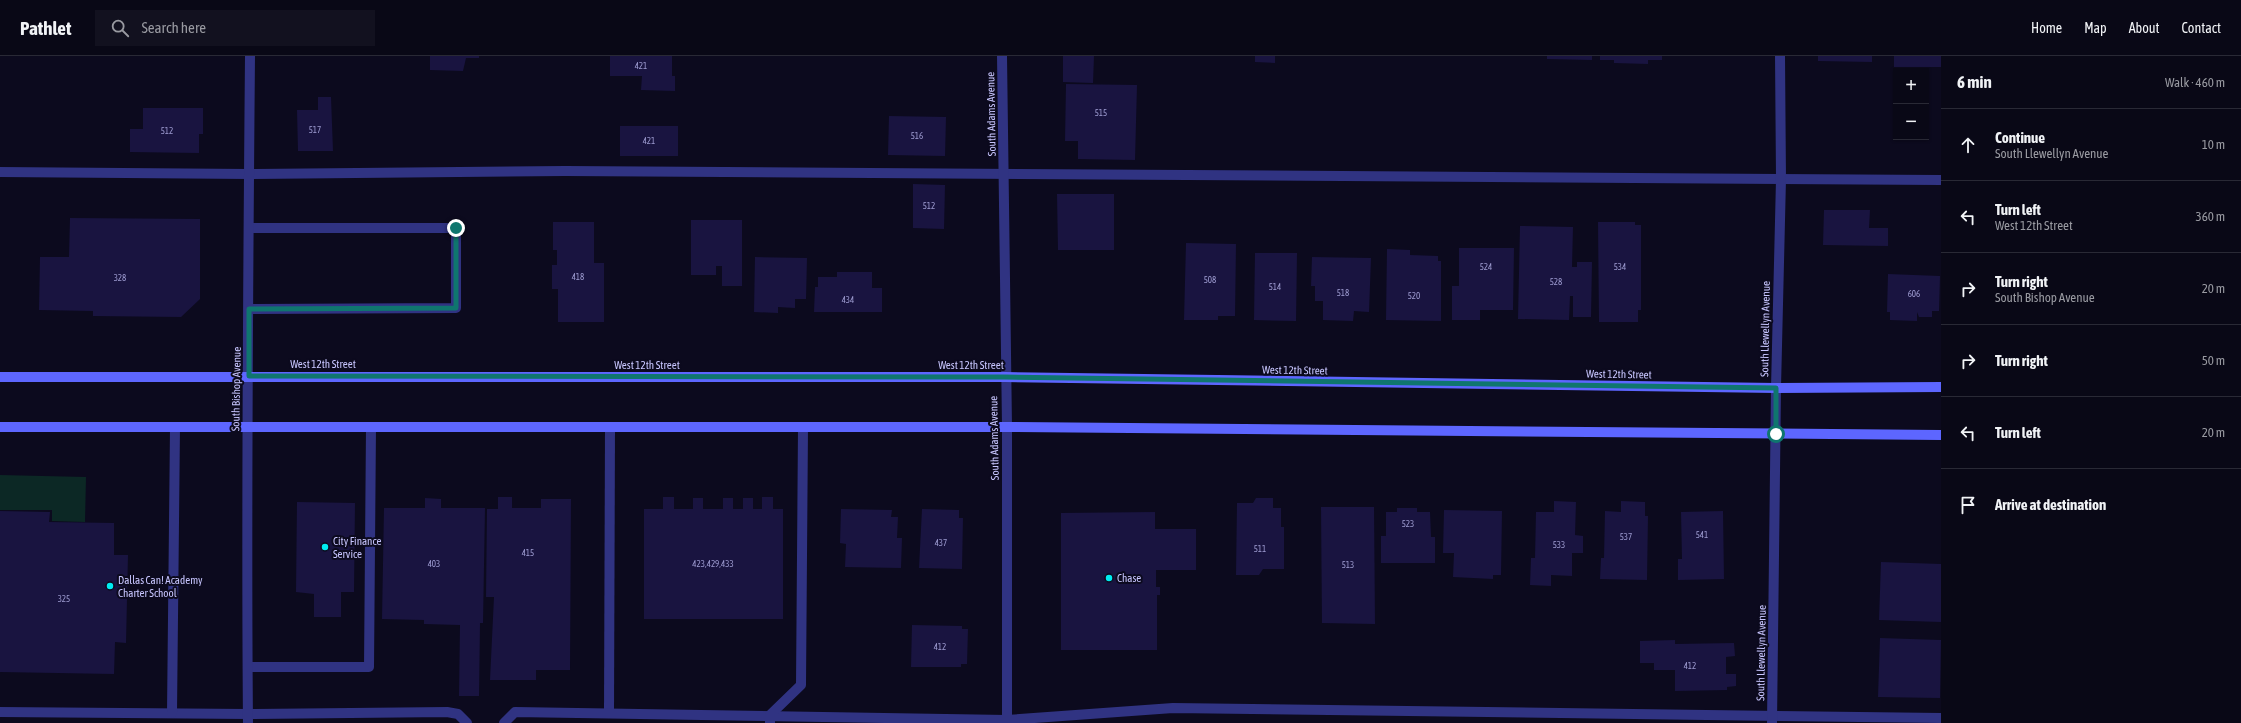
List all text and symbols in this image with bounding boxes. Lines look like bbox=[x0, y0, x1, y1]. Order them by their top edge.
search box bbox=[95, 10, 375, 46]
text: Pathlet bbox=[20, 17, 71, 39]
icon: search bbox=[109, 17, 131, 39]
text: Search here bbox=[141, 19, 206, 36]
text: Home bbox=[2031, 20, 2062, 36]
text: Map bbox=[2084, 20, 2107, 36]
text: About bbox=[2129, 20, 2160, 36]
text: Contact bbox=[2182, 20, 2221, 36]
house number: 421 bbox=[635, 61, 647, 71]
map controls bbox=[1893, 68, 1929, 140]
button: + bbox=[1893, 68, 1929, 104]
street label: South Adams Avenue bbox=[984, 72, 998, 156]
text: 6 min bbox=[1957, 72, 1992, 92]
text: Walk · 460 m bbox=[2165, 75, 2225, 90]
button: − bbox=[1893, 104, 1929, 140]
house number: 515 bbox=[1095, 108, 1107, 118]
house number: 517 bbox=[309, 125, 321, 135]
house number: 512 bbox=[161, 126, 173, 136]
text: Continue bbox=[1995, 129, 2045, 146]
house number: 516 bbox=[911, 131, 923, 141]
icon: ahead bbox=[1957, 134, 1979, 156]
house number: 421 bbox=[643, 136, 655, 146]
text: 10 m bbox=[2202, 137, 2225, 152]
text: South Llewellyn Avenue bbox=[1995, 146, 2109, 161]
house number: 512 bbox=[923, 201, 935, 211]
text: Turn left bbox=[1995, 201, 2041, 218]
icon: left bbox=[1957, 206, 1979, 228]
text: 360 m bbox=[2196, 209, 2225, 224]
text: West 12th Street bbox=[1995, 218, 2073, 233]
route end bbox=[447, 219, 465, 237]
house number: 524 bbox=[1480, 262, 1492, 272]
house number: 534 bbox=[1614, 262, 1626, 272]
house number: 418 bbox=[572, 272, 584, 282]
house number: 328 bbox=[114, 273, 126, 283]
text: Turn right bbox=[1995, 273, 2048, 290]
house number: 508 bbox=[1204, 275, 1216, 285]
house number: 528 bbox=[1550, 277, 1562, 287]
icon: right bbox=[1957, 278, 1979, 300]
street label: South Llewellyn Avenue bbox=[1758, 281, 1772, 377]
text: 20 m bbox=[2202, 281, 2225, 296]
house number: 514 bbox=[1269, 282, 1281, 292]
house number: 518 bbox=[1337, 288, 1349, 298]
house number: 606 bbox=[1908, 289, 1920, 299]
text: South Bishop Avenue bbox=[1995, 290, 2095, 305]
house number: 520 bbox=[1408, 291, 1420, 301]
house number: 434 bbox=[842, 295, 854, 305]
street label: South Bishop Avenue bbox=[229, 347, 243, 431]
icon: right bbox=[1957, 350, 1979, 372]
text: Turn right bbox=[1995, 352, 2048, 369]
text: 50 m bbox=[2202, 353, 2225, 368]
street label: West 12th Street bbox=[290, 358, 356, 370]
street label: West 12th Street bbox=[614, 359, 680, 371]
street label: West 12th Street bbox=[938, 359, 1004, 371]
street label: West 12th Street bbox=[1262, 363, 1328, 377]
street label: West 12th Street bbox=[1586, 367, 1652, 381]
street label: South Adams Avenue bbox=[987, 396, 1001, 480]
icon: left bbox=[1957, 422, 1979, 444]
text: Turn left bbox=[1995, 424, 2041, 441]
route start bbox=[1767, 425, 1785, 443]
text: 20 m bbox=[2202, 425, 2225, 440]
icon: arrive bbox=[1957, 494, 1979, 516]
text: Arrive at destination bbox=[1995, 496, 2106, 513]
house number: 523 bbox=[1402, 519, 1414, 529]
house number: 541 bbox=[1696, 530, 1708, 540]
house number: 537 bbox=[1620, 532, 1632, 542]
place label: City Finance Service bbox=[333, 535, 382, 560]
house number: 437 bbox=[935, 538, 947, 548]
house number: 533 bbox=[1553, 540, 1565, 550]
marker: City Finance Service bbox=[320, 542, 330, 552]
house number: 511 bbox=[1254, 544, 1266, 554]
house number: 415 bbox=[522, 548, 534, 558]
house number: 403 bbox=[428, 559, 440, 569]
house number: 423,429,433 bbox=[692, 559, 734, 569]
house number: 513 bbox=[1342, 560, 1354, 570]
place label: Chase bbox=[1117, 572, 1141, 584]
marker: Chase bbox=[1104, 573, 1114, 583]
place label: Dallas Can! Academy Charter School bbox=[118, 574, 203, 599]
marker: Dallas Can! Academy Charter School bbox=[105, 581, 115, 591]
house number: 325 bbox=[58, 594, 70, 604]
street label: South Llewellyn Avenue bbox=[1754, 605, 1768, 701]
house number: 412 bbox=[934, 642, 946, 652]
house number: 412 bbox=[1684, 661, 1696, 671]

